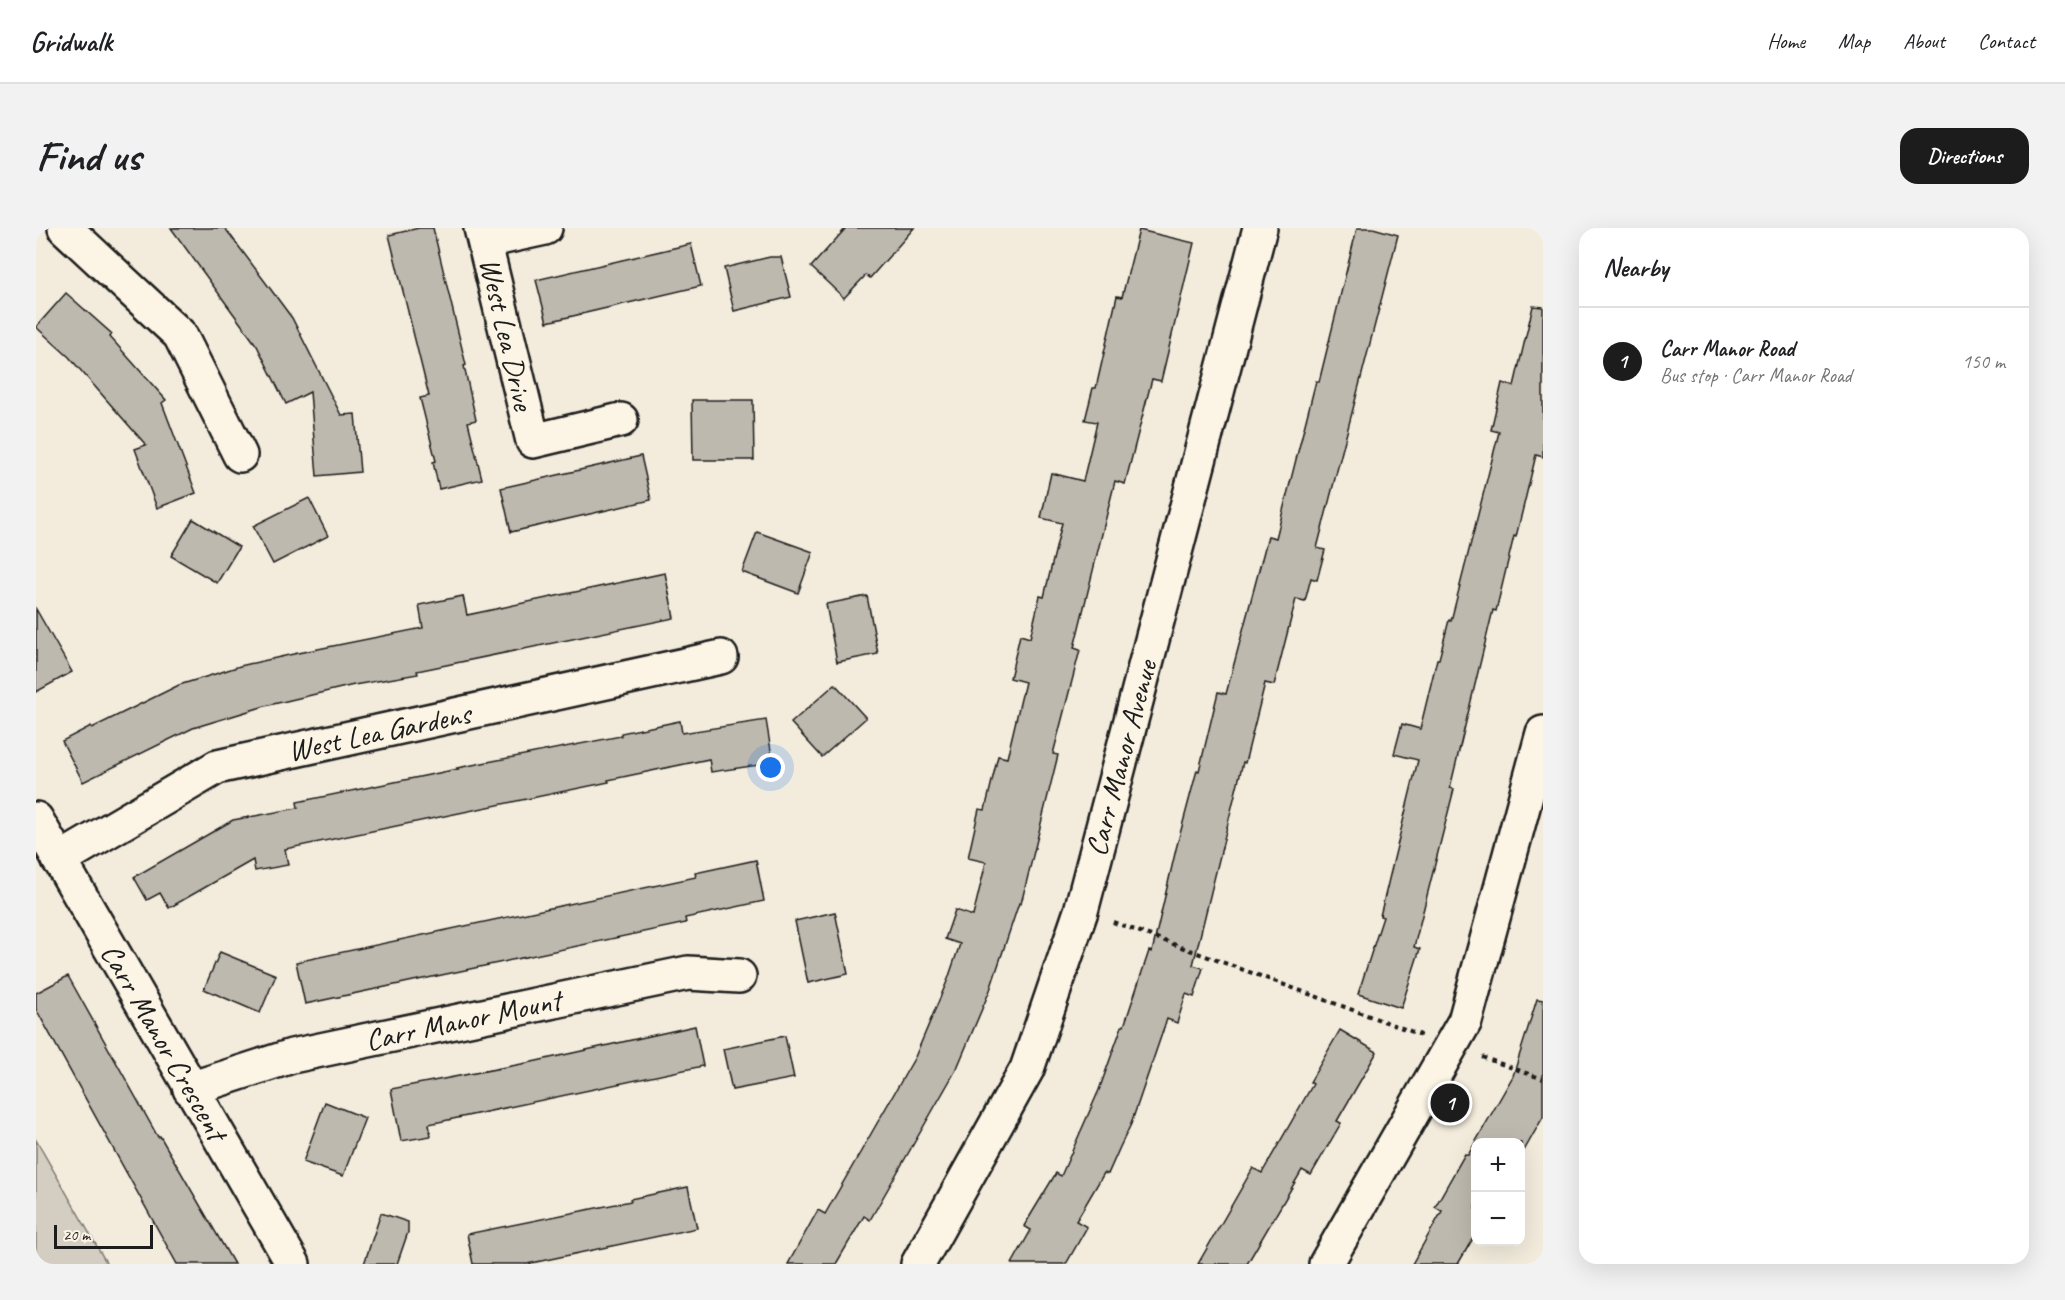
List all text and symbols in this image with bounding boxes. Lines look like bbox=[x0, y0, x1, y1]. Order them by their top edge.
text: Gridwalk bbox=[30, 24, 112, 59]
text: Home bbox=[1767, 28, 1805, 54]
text: Map bbox=[1838, 28, 1870, 54]
text: About bbox=[1903, 28, 1945, 54]
text: Contact bbox=[1978, 28, 2035, 54]
button: Directions bbox=[1900, 128, 2029, 184]
text: Find us bbox=[36, 130, 141, 183]
text: Nearby bbox=[1603, 251, 1668, 284]
street label: West Lea Drive bbox=[471, 254, 543, 416]
text: Carr Manor Road bbox=[1660, 335, 1794, 363]
text: 1 bbox=[1618, 349, 1627, 374]
text: 150 m bbox=[1962, 349, 2005, 374]
text: Bus stop · Carr Manor Road bbox=[1660, 363, 1852, 388]
street label: Carr Manor Avenue bbox=[1077, 654, 1166, 860]
street label: West Lea Gardens bbox=[284, 694, 476, 770]
your location bbox=[756, 753, 785, 782]
street label: Carr Manor Crescent bbox=[92, 937, 238, 1151]
street label: Carr Manor Mount bbox=[362, 980, 568, 1059]
pin: 1 bbox=[1430, 1080, 1470, 1126]
map controls bbox=[1471, 1138, 1525, 1246]
button: + bbox=[1471, 1138, 1525, 1192]
button: − bbox=[1471, 1192, 1525, 1246]
scale bar bbox=[54, 1222, 153, 1250]
text: 20 m bbox=[63, 1225, 90, 1245]

